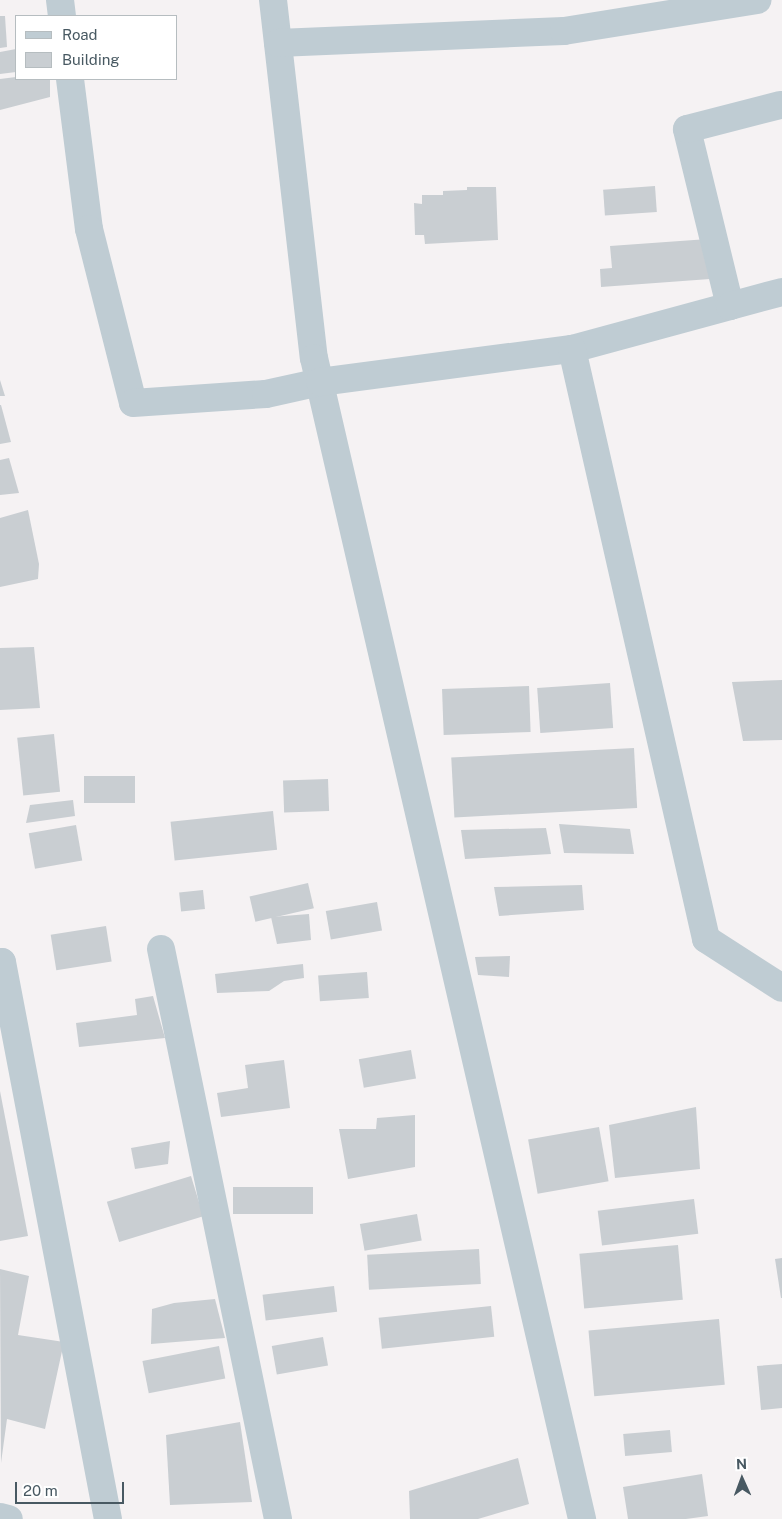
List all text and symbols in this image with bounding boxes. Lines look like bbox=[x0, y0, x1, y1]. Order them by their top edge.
legend bbox=[15, 15, 178, 80]
text: Road bbox=[62, 26, 98, 43]
text: Building bbox=[62, 51, 120, 68]
north arrow bbox=[717, 1454, 767, 1504]
text: N bbox=[736, 1456, 747, 1472]
scale bar bbox=[18, 1472, 126, 1504]
text: 20 m bbox=[23, 1482, 58, 1499]

